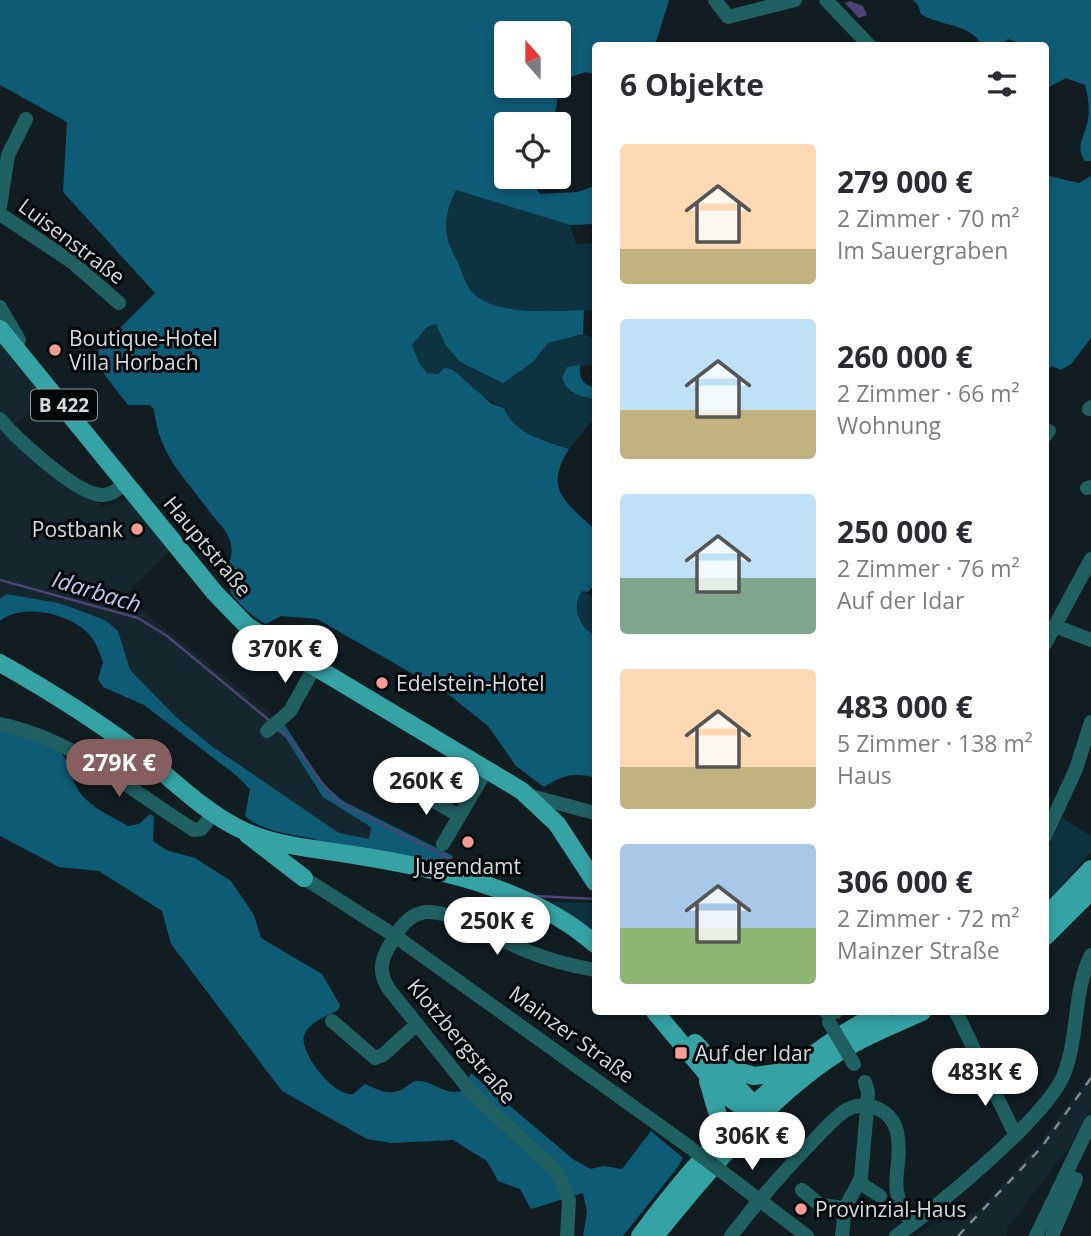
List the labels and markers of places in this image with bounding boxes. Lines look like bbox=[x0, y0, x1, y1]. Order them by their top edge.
place label: Boutique-Hotel Villa Horbach bbox=[69, 324, 218, 376]
marker: Boutique-Hotel Villa Horbach bbox=[47, 342, 63, 358]
place label: Postbank bbox=[32, 515, 123, 543]
marker: Postbank bbox=[129, 521, 145, 537]
pin: 370K € bbox=[228, 626, 342, 685]
place label: Edelstein-Hotel bbox=[396, 669, 545, 697]
marker: Edelstein-Hotel bbox=[374, 675, 390, 691]
pin: 279K € bbox=[62, 740, 176, 799]
pin: 260K € bbox=[369, 758, 483, 817]
marker: Jugendamt bbox=[460, 834, 476, 850]
place label: Jugendamt bbox=[413, 852, 521, 880]
pin: 250K € bbox=[440, 898, 554, 957]
place label: Auf der Idar bbox=[695, 1039, 812, 1067]
marker: Auf der Idar bbox=[673, 1045, 689, 1061]
pin: 483K € bbox=[928, 1048, 1042, 1108]
pin: 306K € bbox=[695, 1112, 809, 1172]
place label: Provinzial-Haus bbox=[815, 1195, 966, 1223]
marker: Provinzial-Haus bbox=[793, 1201, 809, 1217]

